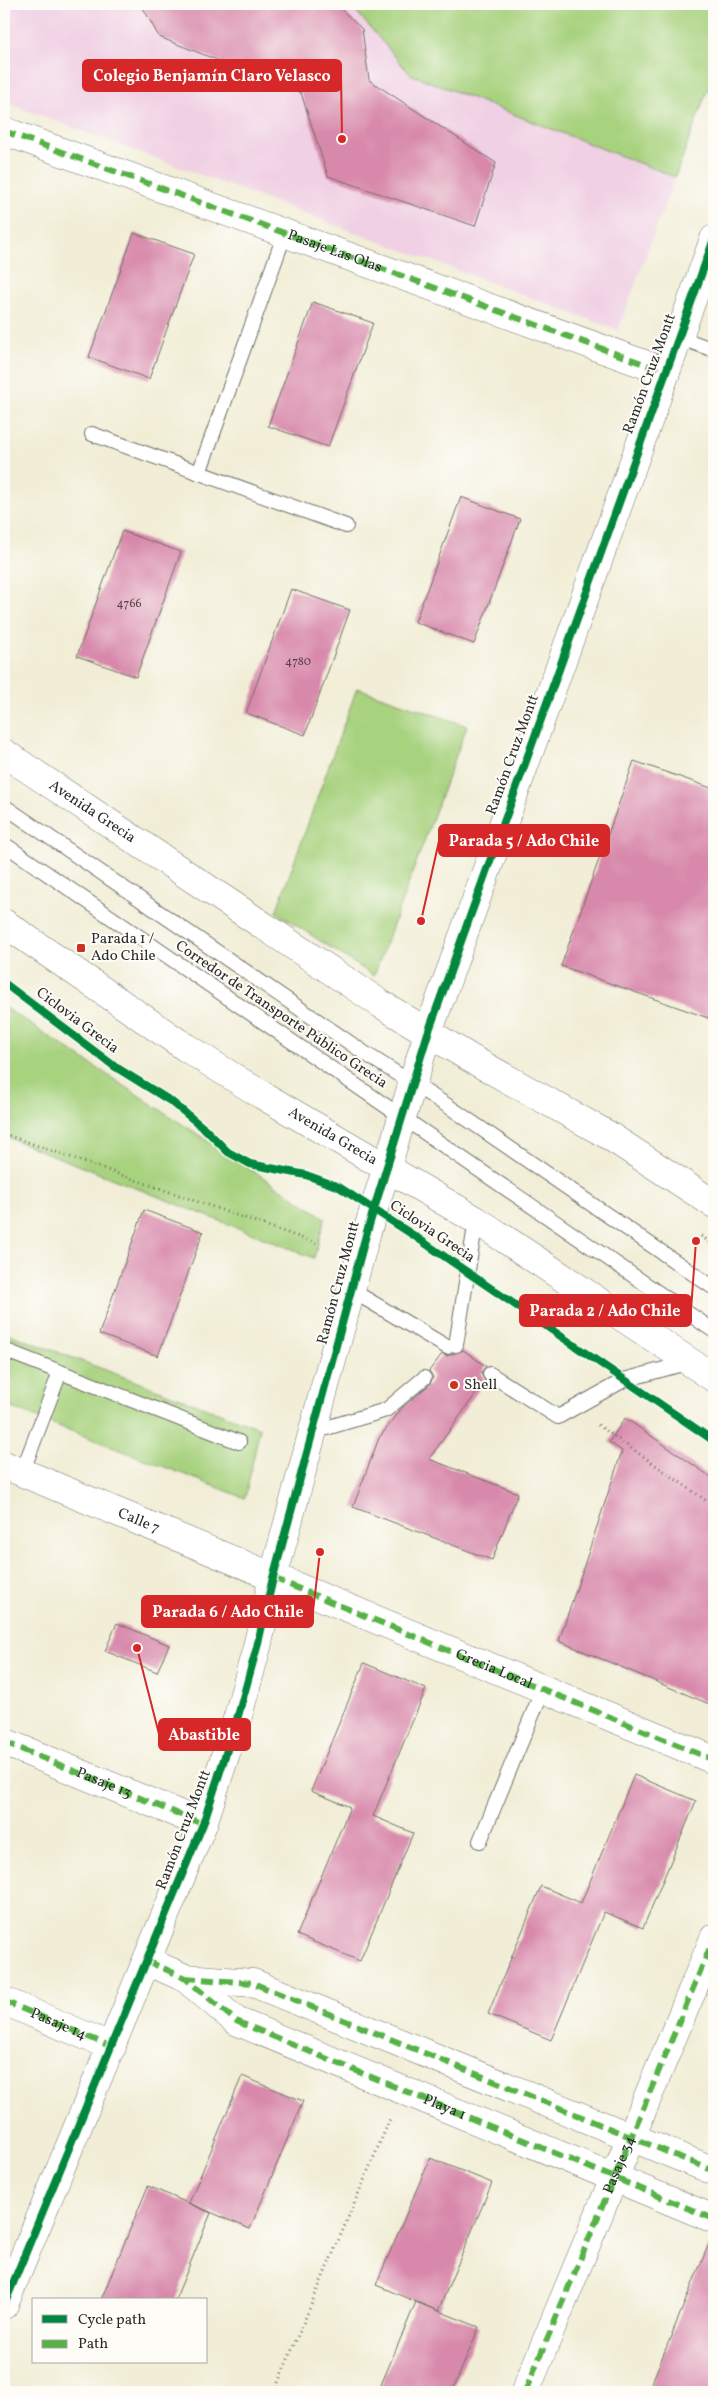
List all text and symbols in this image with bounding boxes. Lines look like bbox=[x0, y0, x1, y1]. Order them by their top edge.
callout: Colegio Benjamín Claro Velasco bbox=[83, 60, 341, 91]
text: Colegio Benjamín Claro Velasco bbox=[93, 66, 331, 88]
street label: Pasaje Las Olas bbox=[285, 225, 385, 278]
street label: Ramón Cruz Montt bbox=[618, 311, 682, 437]
house number: 4766 bbox=[116, 596, 142, 612]
house number: 4780 bbox=[285, 654, 311, 670]
street label: Ramón Cruz Montt bbox=[481, 692, 545, 818]
street label: Avenida Grecia bbox=[45, 775, 140, 848]
callout: Parada 5 / Ado Chile bbox=[439, 825, 609, 856]
text: Parada 5 / Ado Chile bbox=[449, 831, 599, 853]
place label: Parada 1 / Ado Chile bbox=[91, 929, 156, 967]
street label: Corredor de Transporte Público Grecia bbox=[171, 936, 391, 1094]
marker: Parada 1 / Ado Chile bbox=[75, 942, 87, 954]
street label: Ciclovia Grecia bbox=[31, 983, 123, 1059]
street label: Avenida Grecia bbox=[284, 1102, 381, 1171]
street label: Ciclovia Grecia bbox=[385, 1196, 479, 1268]
street label: Ramón Cruz Montt bbox=[312, 1219, 366, 1347]
callout: Parada 2 / Ado Chile bbox=[520, 1295, 691, 1326]
text: Parada 2 / Ado Chile bbox=[530, 1301, 680, 1323]
place label: Shell bbox=[464, 1375, 497, 1396]
marker: Shell bbox=[448, 1379, 460, 1391]
street label: Calle 7 bbox=[115, 1503, 163, 1539]
callout: Parada 6 / Ado Chile bbox=[142, 1596, 313, 1627]
text: Parada 6 / Ado Chile bbox=[152, 1602, 304, 1624]
street label: Grecia Local bbox=[452, 1644, 535, 1694]
callout: Abastible bbox=[159, 1719, 250, 1750]
text: Abastible bbox=[168, 1725, 240, 1747]
street label: Pasaje 13 bbox=[73, 1762, 135, 1804]
street label: Ramón Cruz Montt bbox=[151, 1767, 217, 1893]
street label: Pasaje 14 bbox=[27, 2003, 90, 2045]
street label: Playa 1 bbox=[420, 2089, 469, 2126]
street label: Pasaje 34 bbox=[598, 2133, 641, 2197]
legend bbox=[32, 2298, 208, 2364]
text: Cycle path bbox=[78, 2310, 146, 2331]
text: Path bbox=[78, 2334, 108, 2355]

